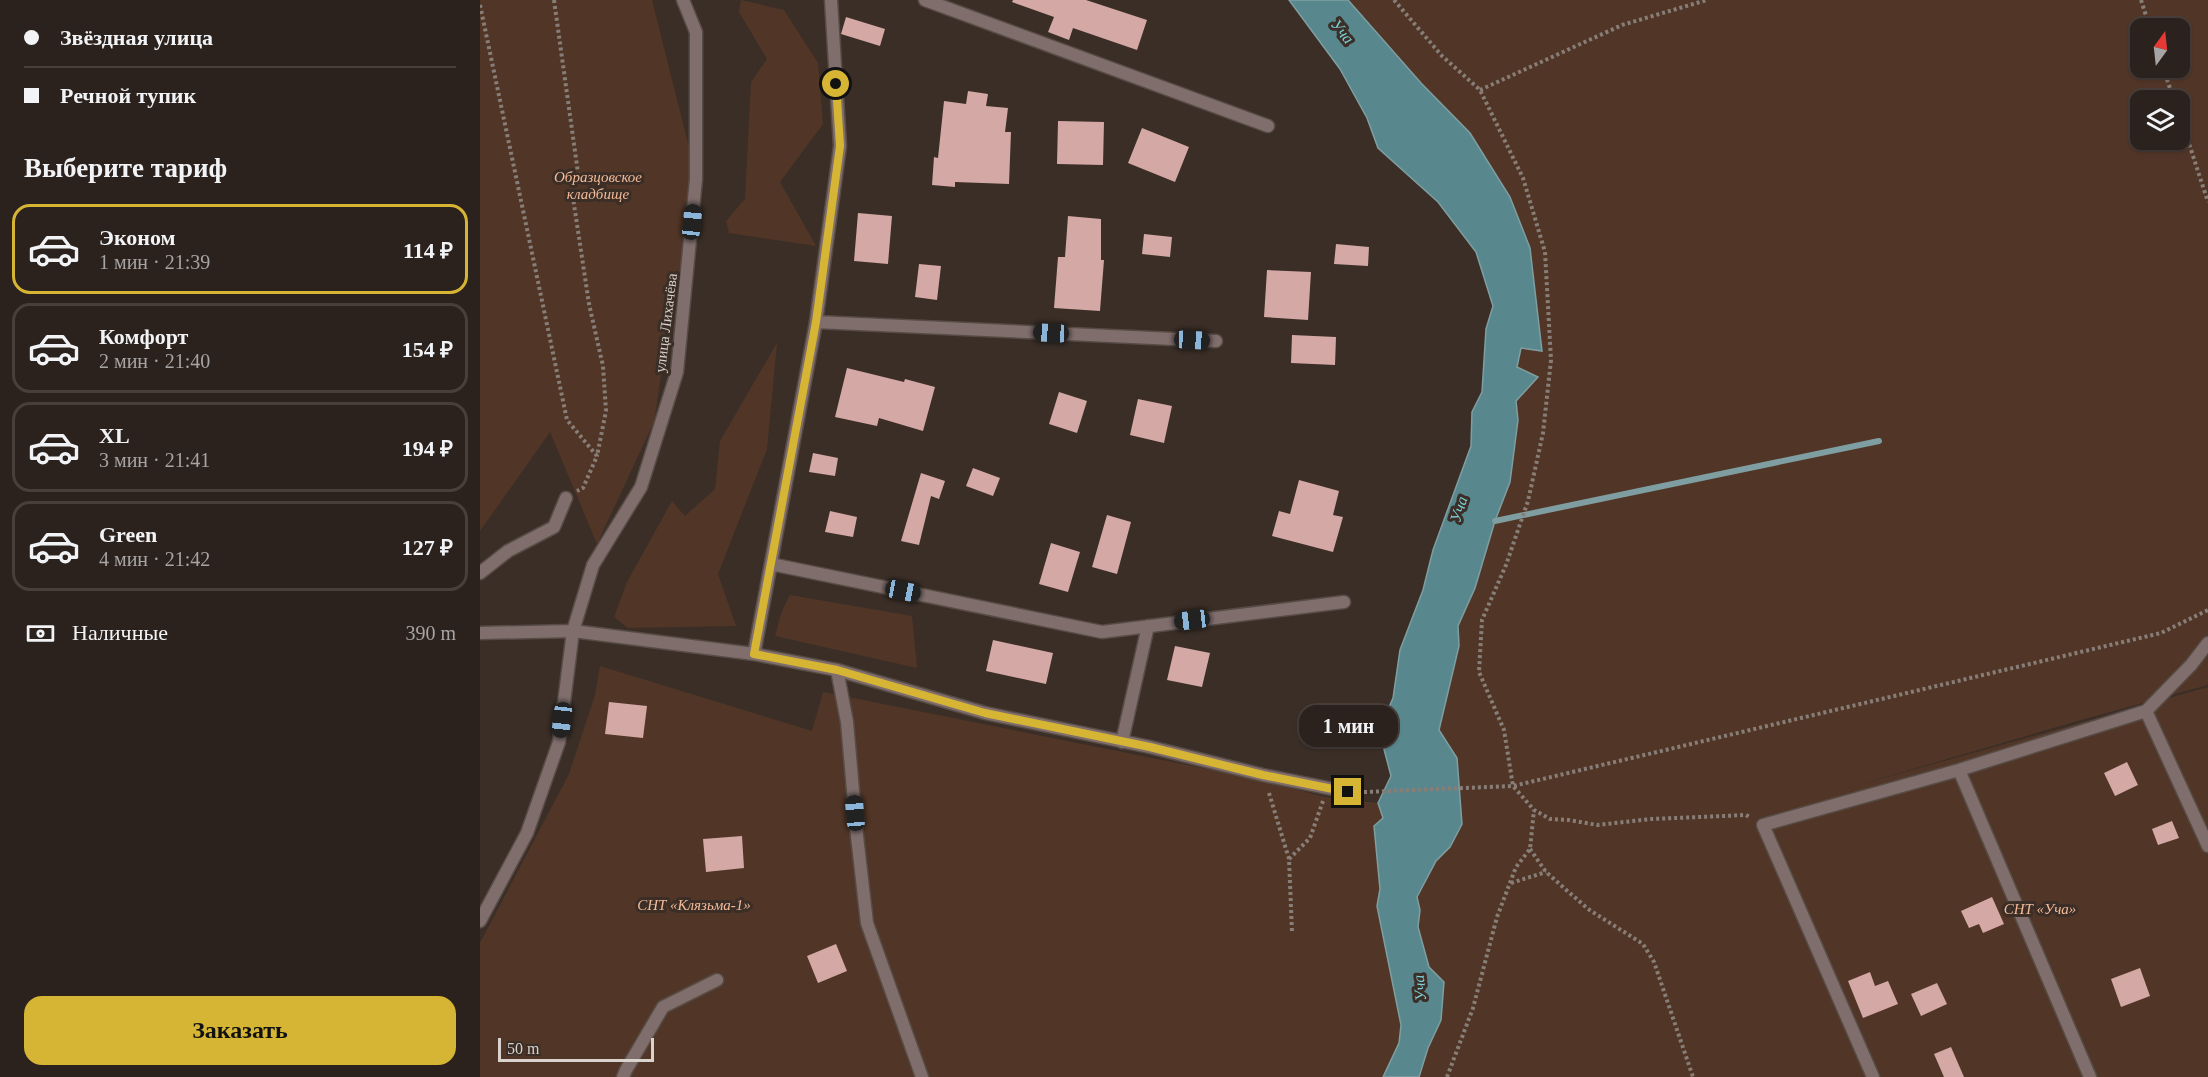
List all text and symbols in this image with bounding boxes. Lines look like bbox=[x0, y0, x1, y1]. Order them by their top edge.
water label: Уча bbox=[1328, 16, 1358, 47]
north arrow bbox=[2130, 18, 2190, 78]
map controls bbox=[2130, 18, 2190, 150]
text: Звёздная улица bbox=[60, 25, 213, 50]
route start bbox=[822, 70, 849, 97]
text: Речной тупик bbox=[60, 83, 196, 108]
button: layers bbox=[2130, 90, 2190, 150]
text: Выберите тариф bbox=[24, 153, 227, 183]
park label: Образцовское кладбище bbox=[554, 169, 642, 202]
car bbox=[681, 203, 703, 241]
icon: car bbox=[27, 222, 81, 276]
text: Эконом bbox=[99, 225, 176, 250]
text: 114 ₽ bbox=[403, 238, 453, 263]
text: 1 мин · 21:39 bbox=[99, 251, 210, 273]
street label: улица Лихачёва bbox=[652, 272, 680, 374]
icon: car bbox=[27, 321, 81, 375]
car bbox=[1033, 323, 1069, 343]
text: Комфорт bbox=[99, 324, 188, 349]
car bbox=[1174, 330, 1210, 350]
text: 154 ₽ bbox=[402, 337, 453, 362]
text: 2 мин · 21:40 bbox=[99, 350, 210, 372]
icon: car bbox=[27, 420, 81, 474]
text: XL bbox=[99, 423, 130, 448]
text: 194 ₽ bbox=[402, 436, 453, 461]
text: 3 мин · 21:41 bbox=[99, 449, 210, 471]
water label: Уча bbox=[1446, 494, 1471, 524]
icon: car bbox=[27, 519, 81, 573]
text: Green bbox=[99, 522, 157, 547]
text: 127 ₽ bbox=[402, 535, 453, 560]
text: 4 мин · 21:42 bbox=[99, 548, 210, 570]
car bbox=[884, 579, 922, 603]
car bbox=[1173, 609, 1211, 631]
icon: cash bbox=[24, 617, 57, 650]
text: Наличные bbox=[72, 620, 168, 645]
text: 390 m bbox=[405, 622, 456, 644]
car bbox=[551, 701, 573, 739]
callout: 1 мин bbox=[1298, 705, 1398, 747]
text: 1 мин bbox=[1323, 715, 1374, 737]
route end bbox=[1334, 778, 1361, 805]
car bbox=[844, 794, 866, 832]
park label: СНТ «Клязьма-1» bbox=[637, 897, 751, 913]
park label: СНТ «Уча» bbox=[2004, 901, 2076, 917]
water label: Уча bbox=[1410, 974, 1429, 1002]
button: Заказать bbox=[24, 996, 456, 1065]
scale bar bbox=[498, 1035, 654, 1062]
text: 50 m bbox=[507, 1040, 539, 1057]

